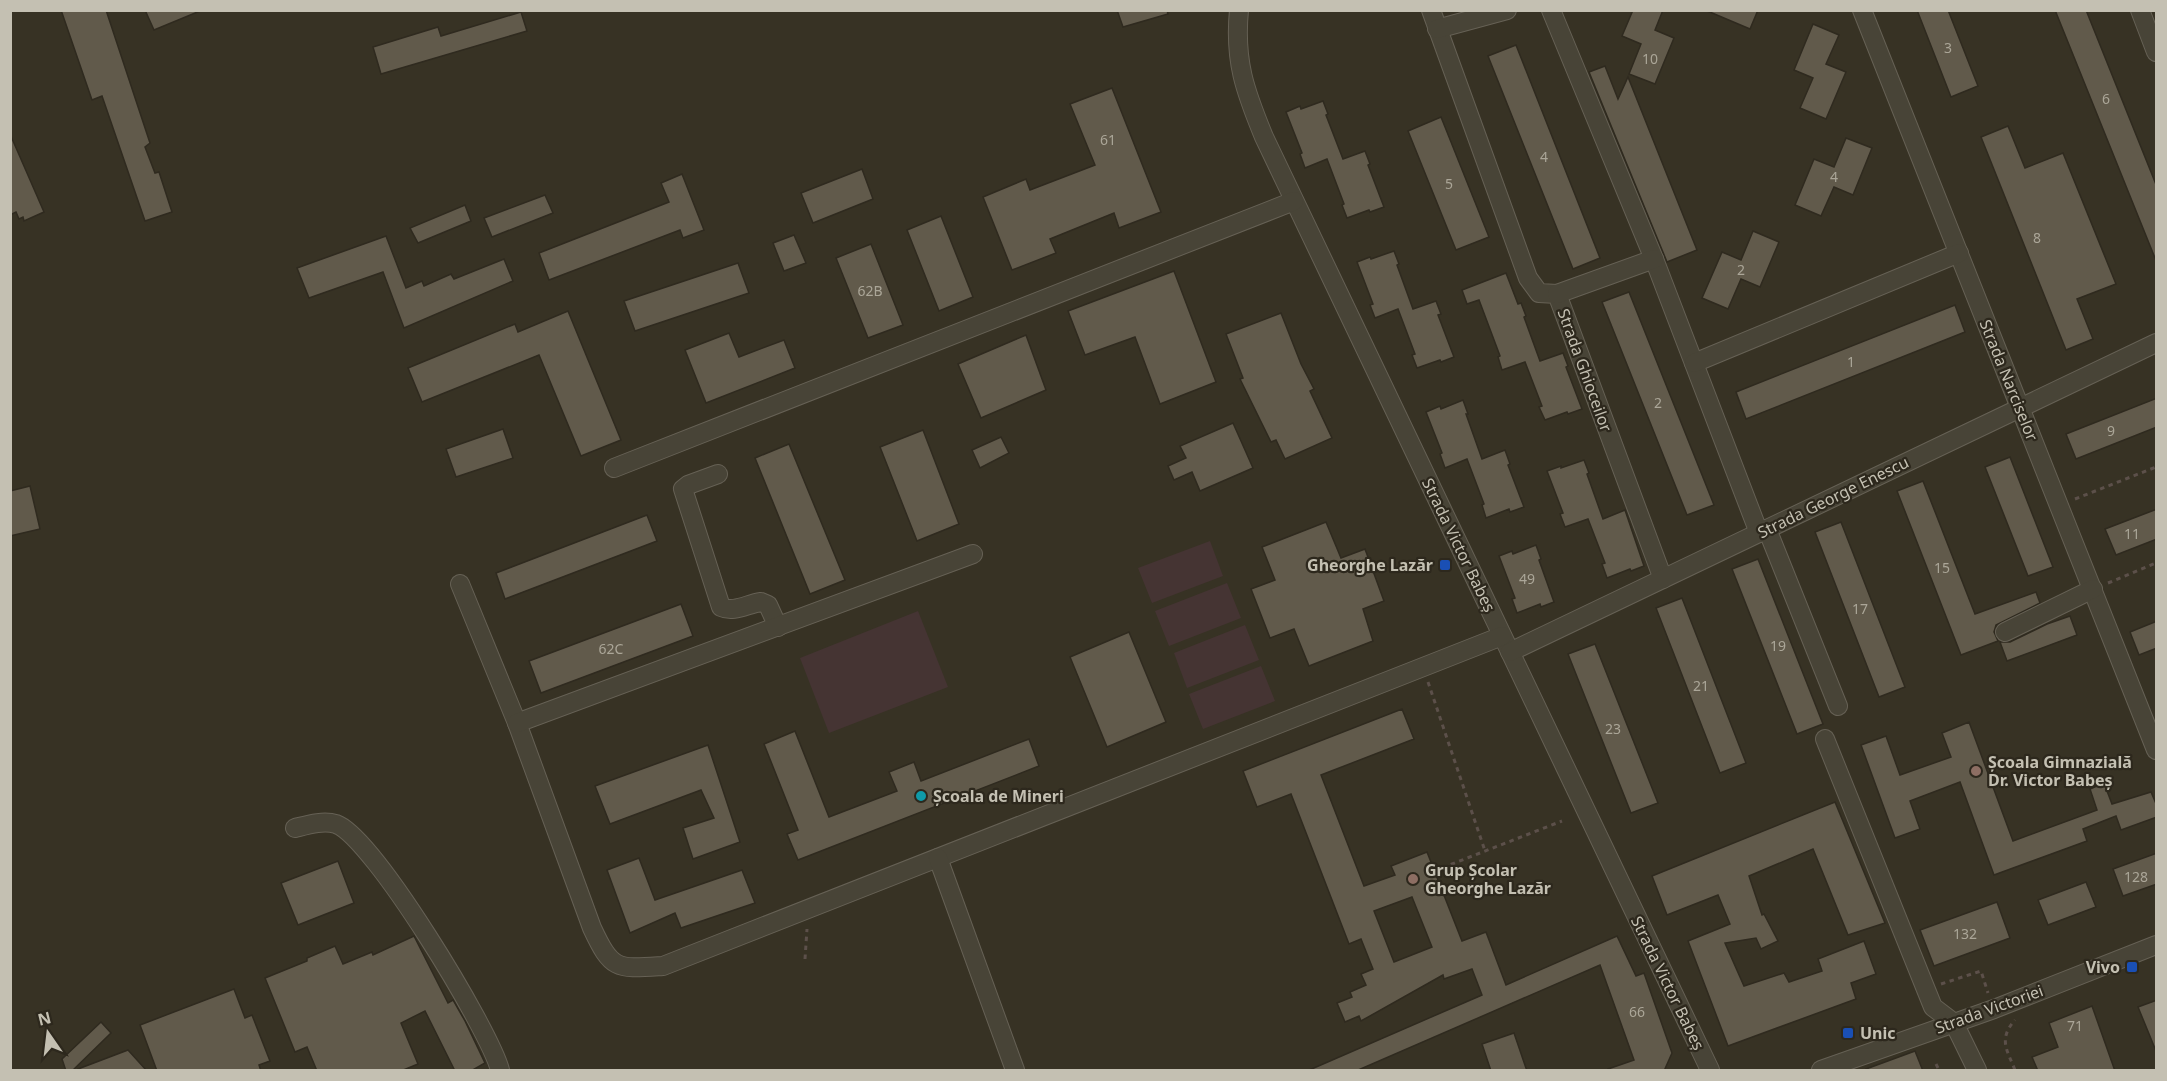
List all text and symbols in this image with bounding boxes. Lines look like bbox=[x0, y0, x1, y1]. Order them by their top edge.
house number: 3 bbox=[1944, 38, 1952, 57]
house number: 10 bbox=[1642, 49, 1658, 68]
house number: 6 bbox=[2102, 89, 2110, 108]
house number: 61 bbox=[1100, 130, 1116, 149]
house number: 4 bbox=[1540, 147, 1548, 166]
house number: 4 bbox=[1830, 167, 1838, 186]
house number: 5 bbox=[1445, 174, 1453, 193]
house number: 8 bbox=[2033, 228, 2041, 247]
house number: 2 bbox=[1737, 260, 1745, 279]
house number: 62B bbox=[857, 281, 883, 300]
street label: Strada Ghioceilor bbox=[1553, 305, 1618, 435]
street label: Strada Narciselor bbox=[1975, 316, 2044, 444]
house number: 1 bbox=[1847, 352, 1855, 371]
house number: 2 bbox=[1654, 393, 1662, 412]
house number: 9 bbox=[2107, 421, 2115, 440]
street label: Strada George Enescu bbox=[1754, 451, 1912, 543]
street label: Strada Victor Babeș bbox=[1417, 474, 1501, 616]
house number: 11 bbox=[2124, 524, 2140, 543]
place label: Gheorghe Lazăr bbox=[1307, 554, 1433, 576]
marker: Gheorghe Lazăr bbox=[1438, 558, 1452, 572]
house number: 15 bbox=[1934, 558, 1950, 577]
house number: 49 bbox=[1519, 569, 1535, 588]
house number: 17 bbox=[1852, 599, 1868, 618]
house number: 19 bbox=[1770, 636, 1786, 655]
house number: 62C bbox=[599, 639, 624, 658]
house number: 21 bbox=[1693, 676, 1709, 695]
house number: 23 bbox=[1605, 719, 1621, 738]
place label: Școala Gimnazială Dr. Victor Babeș bbox=[1988, 751, 2132, 791]
marker: Școala Gimnazială Dr. Victor Babeș bbox=[1969, 764, 1983, 778]
place label: Școala de Mineri bbox=[933, 785, 1064, 807]
marker: Școala de Mineri bbox=[914, 789, 928, 803]
place label: Grup Școlar Gheorghe Lazăr bbox=[1425, 859, 1551, 899]
house number: 128 bbox=[2124, 867, 2148, 886]
marker: Grup Școlar Gheorghe Lazăr bbox=[1406, 872, 1420, 886]
street label: Strada Victor Babeș bbox=[1626, 912, 1710, 1054]
house number: 132 bbox=[1953, 924, 1977, 943]
place label: Vivo bbox=[2086, 956, 2120, 978]
marker: Vivo bbox=[2125, 960, 2139, 974]
street label: Strada Victoriei bbox=[1932, 979, 2046, 1039]
house number: 66 bbox=[1629, 1002, 1645, 1021]
north arrow bbox=[18, 1003, 78, 1063]
text: N bbox=[35, 1006, 53, 1031]
house number: 71 bbox=[2067, 1016, 2083, 1035]
place label: Unic bbox=[1860, 1022, 1896, 1044]
marker: Unic bbox=[1841, 1026, 1855, 1040]

